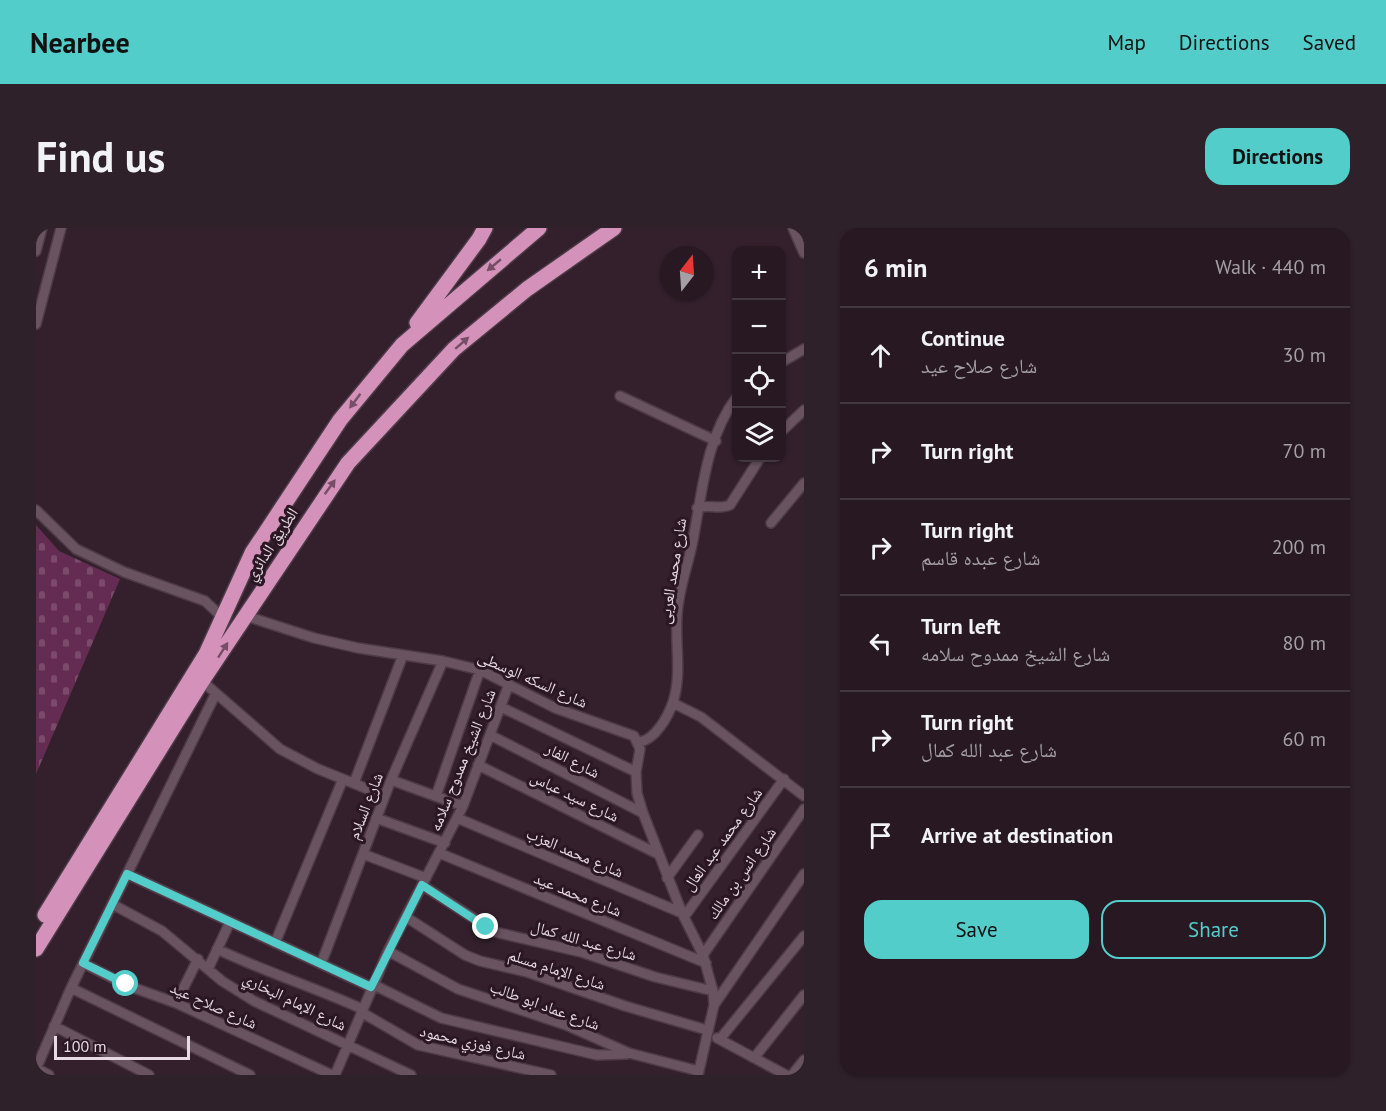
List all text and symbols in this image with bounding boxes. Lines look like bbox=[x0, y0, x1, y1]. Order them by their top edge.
text: Nearbee bbox=[30, 24, 130, 61]
text: Map bbox=[1107, 29, 1146, 56]
text: Directions bbox=[1179, 29, 1270, 56]
text: Saved bbox=[1303, 29, 1356, 56]
button: Directions bbox=[1205, 128, 1350, 185]
text: Find us bbox=[36, 129, 165, 184]
north arrow bbox=[660, 246, 714, 300]
map controls bbox=[732, 246, 786, 462]
button: + bbox=[732, 246, 786, 300]
text: 6 min bbox=[864, 251, 927, 284]
text: Walk · 440 m bbox=[1215, 254, 1326, 280]
one-way arrow bbox=[487, 258, 502, 271]
button: − bbox=[732, 300, 786, 354]
text: Continue bbox=[921, 324, 1005, 352]
one-way arrow bbox=[454, 336, 469, 350]
icon: ahead bbox=[864, 339, 897, 372]
text: 30 m bbox=[1283, 342, 1326, 368]
text: شارع صلاح عيد bbox=[921, 353, 1037, 379]
button: locate bbox=[732, 354, 786, 408]
one-way arrow bbox=[348, 393, 361, 409]
button: layers bbox=[732, 408, 786, 462]
icon: right bbox=[864, 435, 897, 468]
text: Turn right bbox=[921, 437, 1013, 465]
text: 70 m bbox=[1283, 438, 1326, 464]
one-way arrow bbox=[324, 479, 335, 495]
street label: الطريق الدائري bbox=[240, 504, 305, 586]
text: Turn right bbox=[921, 516, 1013, 544]
street label: شارع محمد العربى bbox=[654, 517, 691, 625]
icon: right bbox=[864, 531, 897, 564]
text: 200 m bbox=[1272, 534, 1326, 560]
text: شارع عبده قاسم bbox=[921, 545, 1040, 571]
text: Turn left bbox=[921, 612, 1001, 640]
icon: left bbox=[864, 627, 897, 660]
text: 80 m bbox=[1283, 630, 1326, 656]
text: شارع الشيخ ممدوح سلامه bbox=[921, 641, 1110, 667]
one-way arrow bbox=[217, 642, 228, 658]
street label: شارع السكه الوسطى bbox=[475, 646, 591, 713]
street label: شارع الشيخ ممدوح سلامه bbox=[424, 686, 501, 834]
text: Turn right bbox=[921, 708, 1013, 736]
icon: right bbox=[864, 723, 897, 756]
text: 60 m bbox=[1283, 726, 1326, 752]
street label: شارع الفار bbox=[541, 737, 604, 783]
text: شارع عبد الله كمال bbox=[921, 737, 1057, 763]
street label: شارع سيد عباس bbox=[527, 766, 622, 827]
street label: شارع السلام bbox=[343, 770, 388, 843]
street label: شارع محمد عبد العال bbox=[678, 783, 767, 895]
icon: arrive bbox=[864, 819, 897, 852]
text: Arrive at destination bbox=[921, 821, 1113, 849]
street label: شارع محمد العزب bbox=[523, 823, 627, 882]
street label: شارع انس بن مالك bbox=[702, 823, 781, 924]
street label: شارع محمد عيد bbox=[531, 867, 625, 922]
button: Save bbox=[864, 900, 1089, 959]
button: Share bbox=[1101, 900, 1326, 959]
route end bbox=[472, 913, 498, 939]
street label: شارع عبد الله كمال bbox=[529, 915, 639, 966]
street label: شارع الإمام مسلم bbox=[506, 944, 608, 995]
street label: شارع الإمام البخاري bbox=[239, 967, 350, 1037]
route start bbox=[112, 970, 138, 996]
street label: شارع عماد ابو طالب bbox=[487, 976, 603, 1035]
street label: شارع صلاح عيد bbox=[167, 977, 261, 1034]
street label: شارع فوزي محمود bbox=[417, 1020, 528, 1067]
scale bar bbox=[54, 1033, 190, 1060]
text: 100 m bbox=[63, 1036, 106, 1056]

